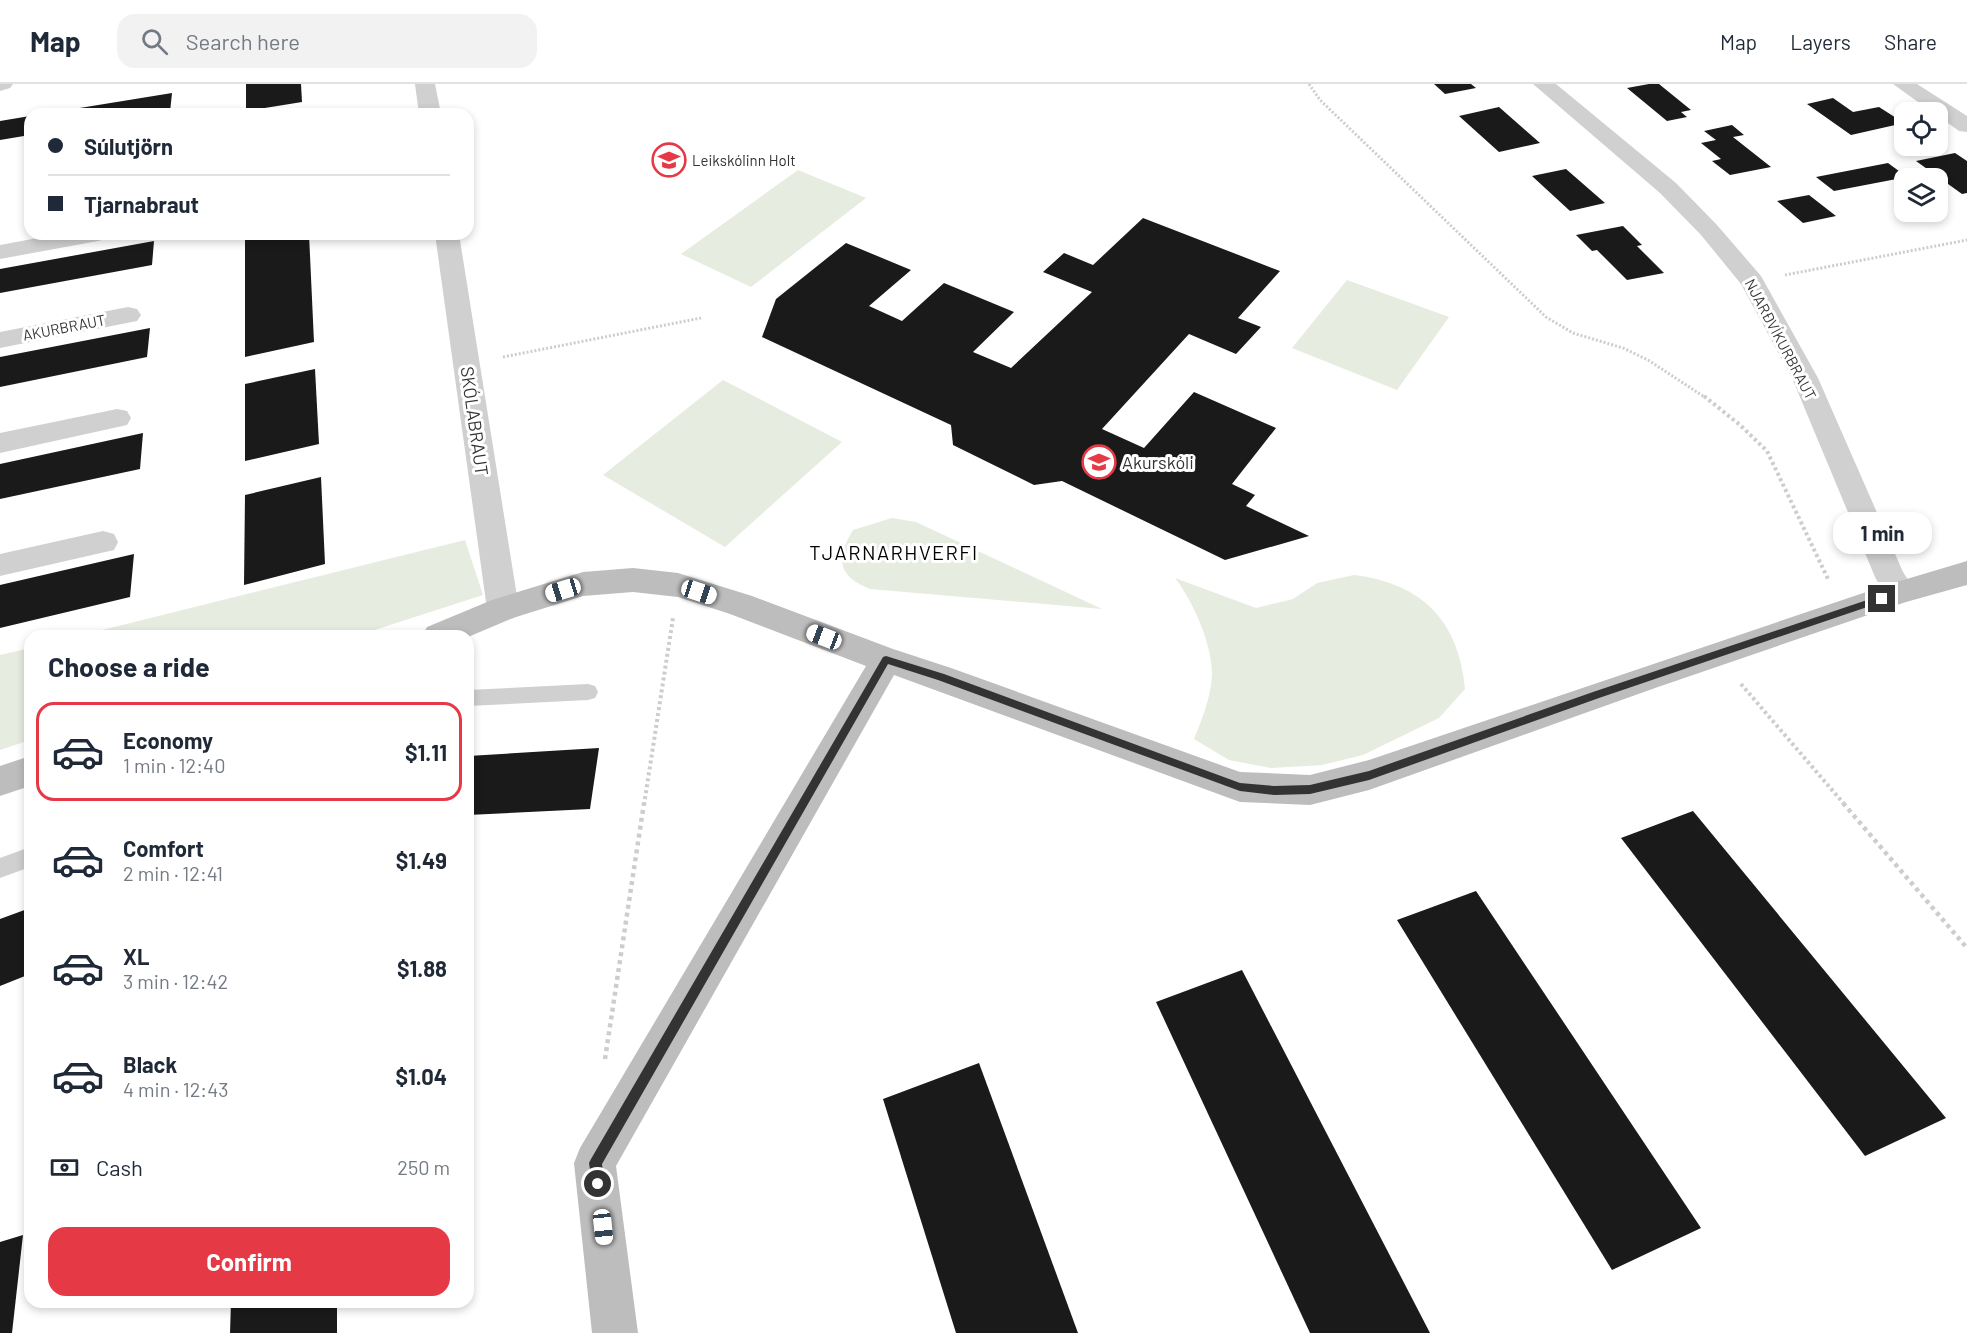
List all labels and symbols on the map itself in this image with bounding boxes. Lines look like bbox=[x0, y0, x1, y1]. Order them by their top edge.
school or university icon: Leikskólinn Holt bbox=[651, 142, 687, 178]
place label: Leikskólinn Holt bbox=[692, 151, 796, 169]
street label: NJARÐVÍKURBRAUT bbox=[1742, 276, 1820, 402]
street label: AKURBRAUT bbox=[21, 310, 107, 344]
street label: SKÓLABRAUT bbox=[456, 365, 494, 477]
school or university icon: Akurskóli bbox=[1081, 444, 1117, 480]
place label: Akurskóli bbox=[1122, 451, 1194, 473]
callout: 1 min bbox=[1832, 512, 1932, 554]
district label: TJARNARHVERFI bbox=[809, 540, 979, 564]
car bbox=[543, 576, 583, 604]
car bbox=[679, 578, 719, 606]
route end bbox=[1868, 585, 1895, 612]
car bbox=[804, 622, 844, 652]
route start bbox=[584, 1170, 611, 1197]
car bbox=[592, 1208, 614, 1246]

